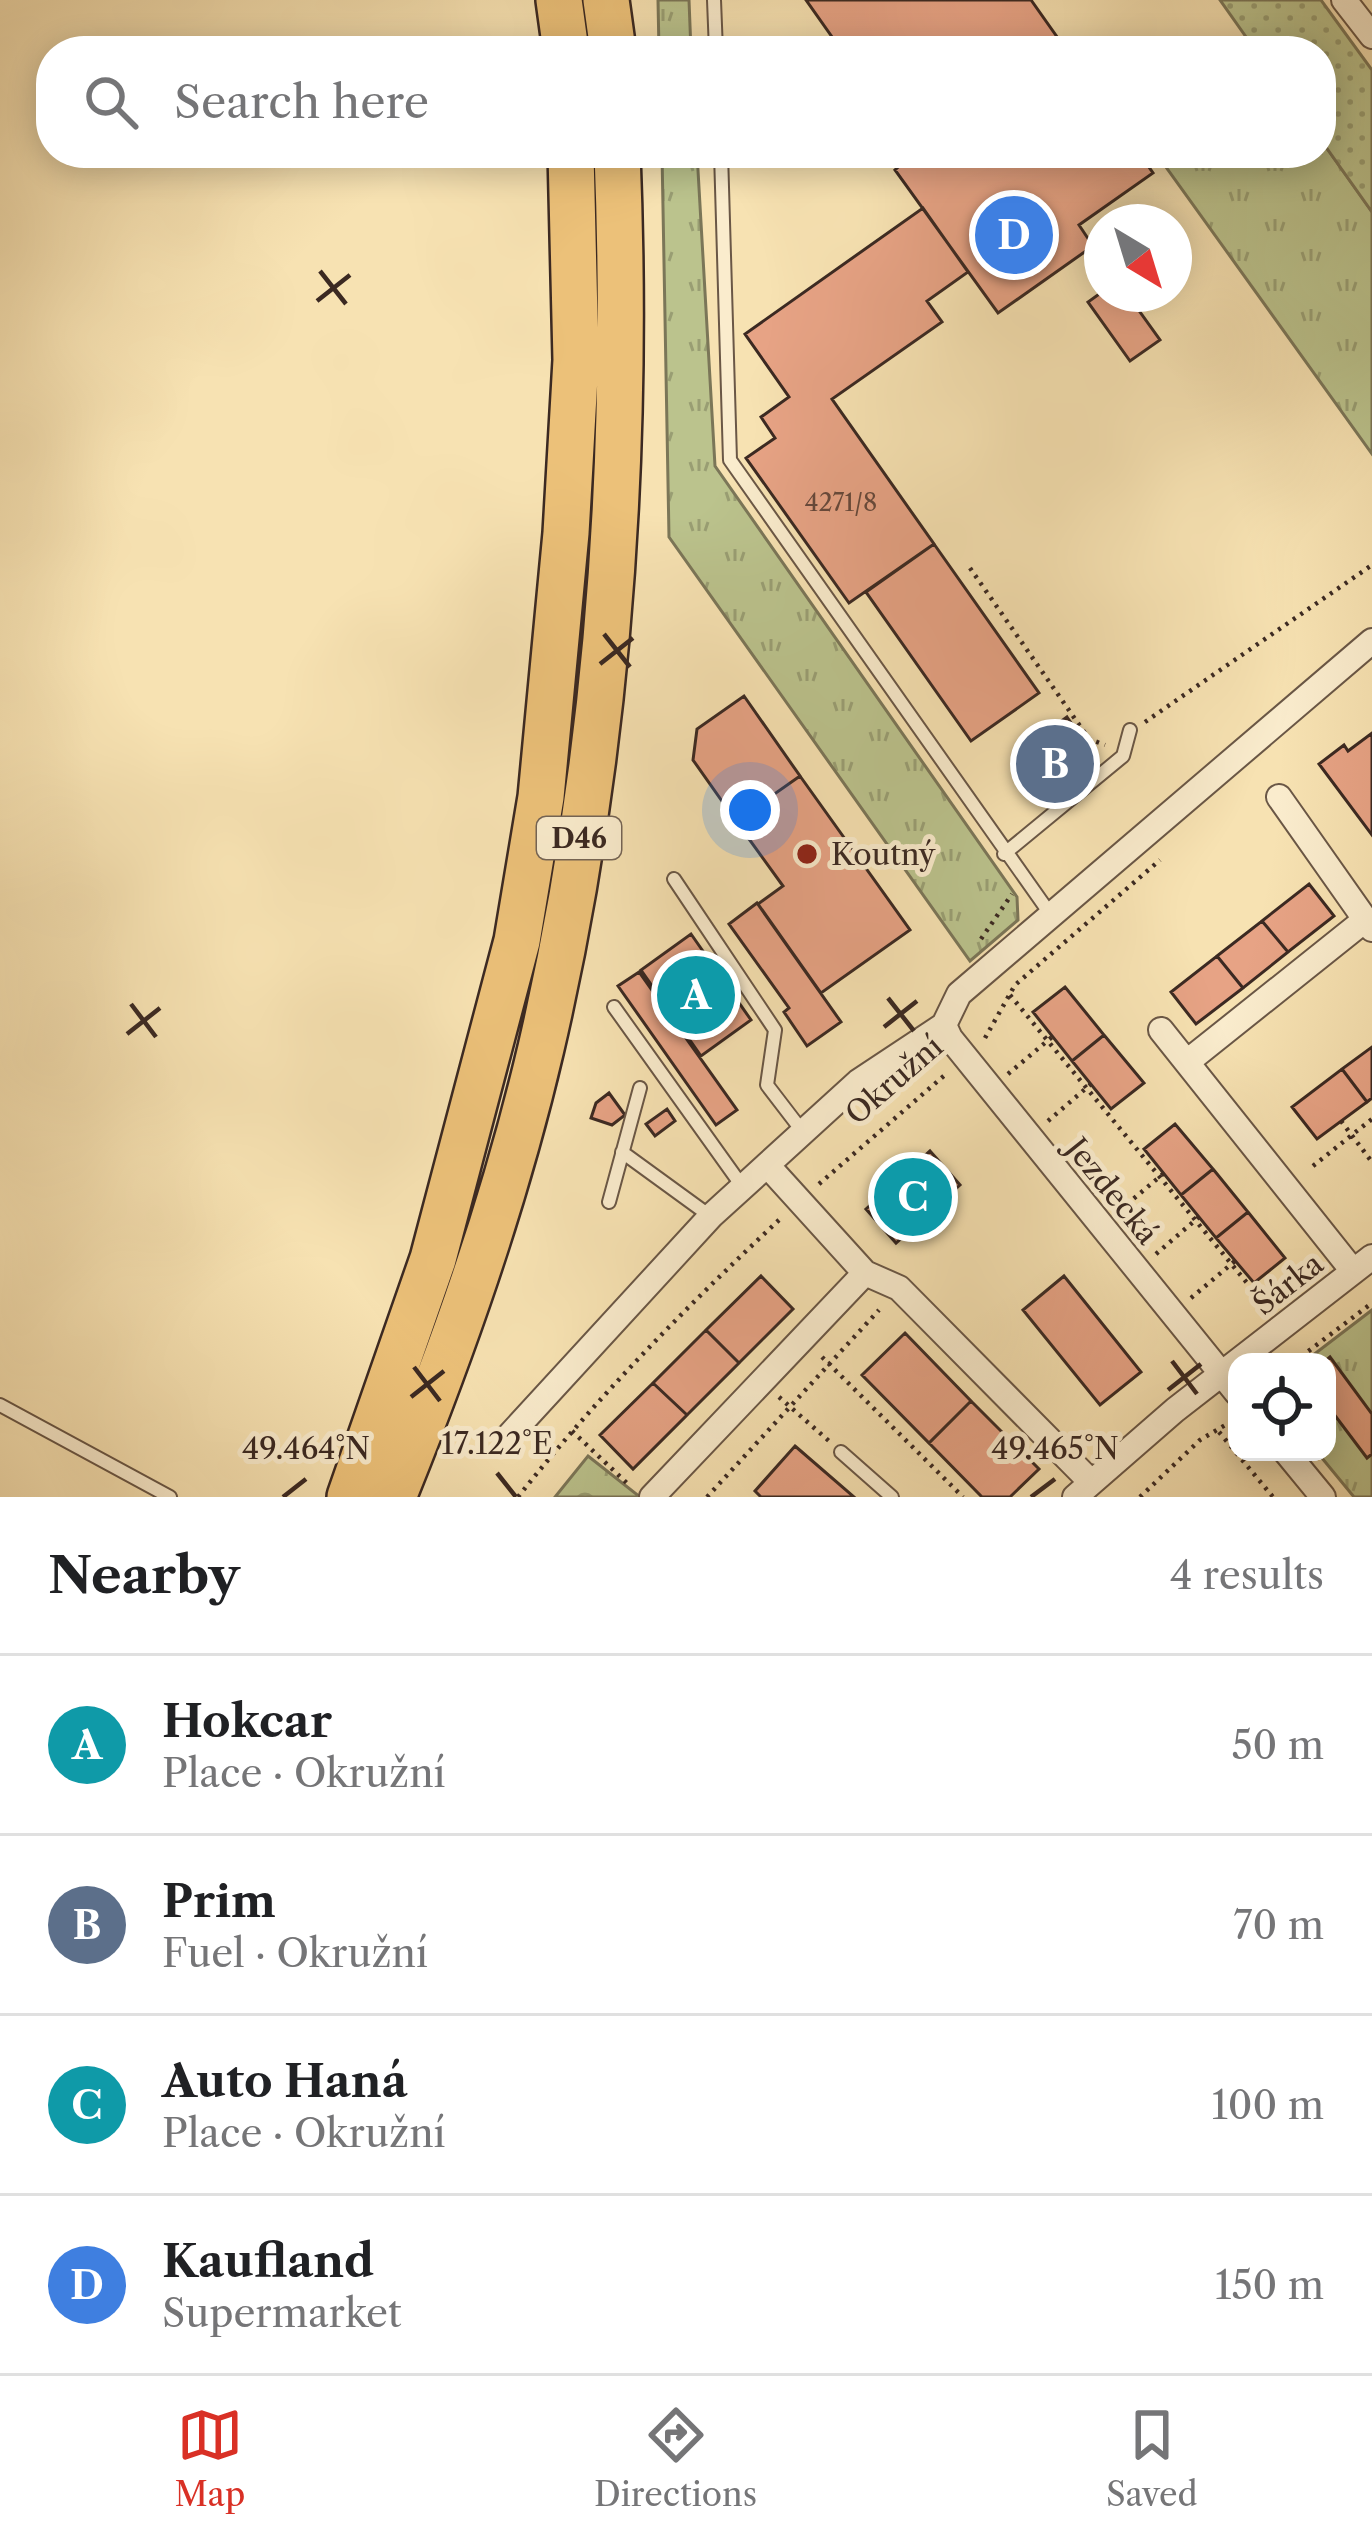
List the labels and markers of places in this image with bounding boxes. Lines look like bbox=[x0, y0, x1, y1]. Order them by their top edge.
pin: D bbox=[975, 190, 1053, 280]
pin: B bbox=[1016, 719, 1094, 809]
place label: Koutný bbox=[831, 836, 936, 873]
marker: Koutný bbox=[794, 841, 820, 867]
pin: A bbox=[657, 950, 735, 1040]
pin: C bbox=[874, 1152, 952, 1242]

